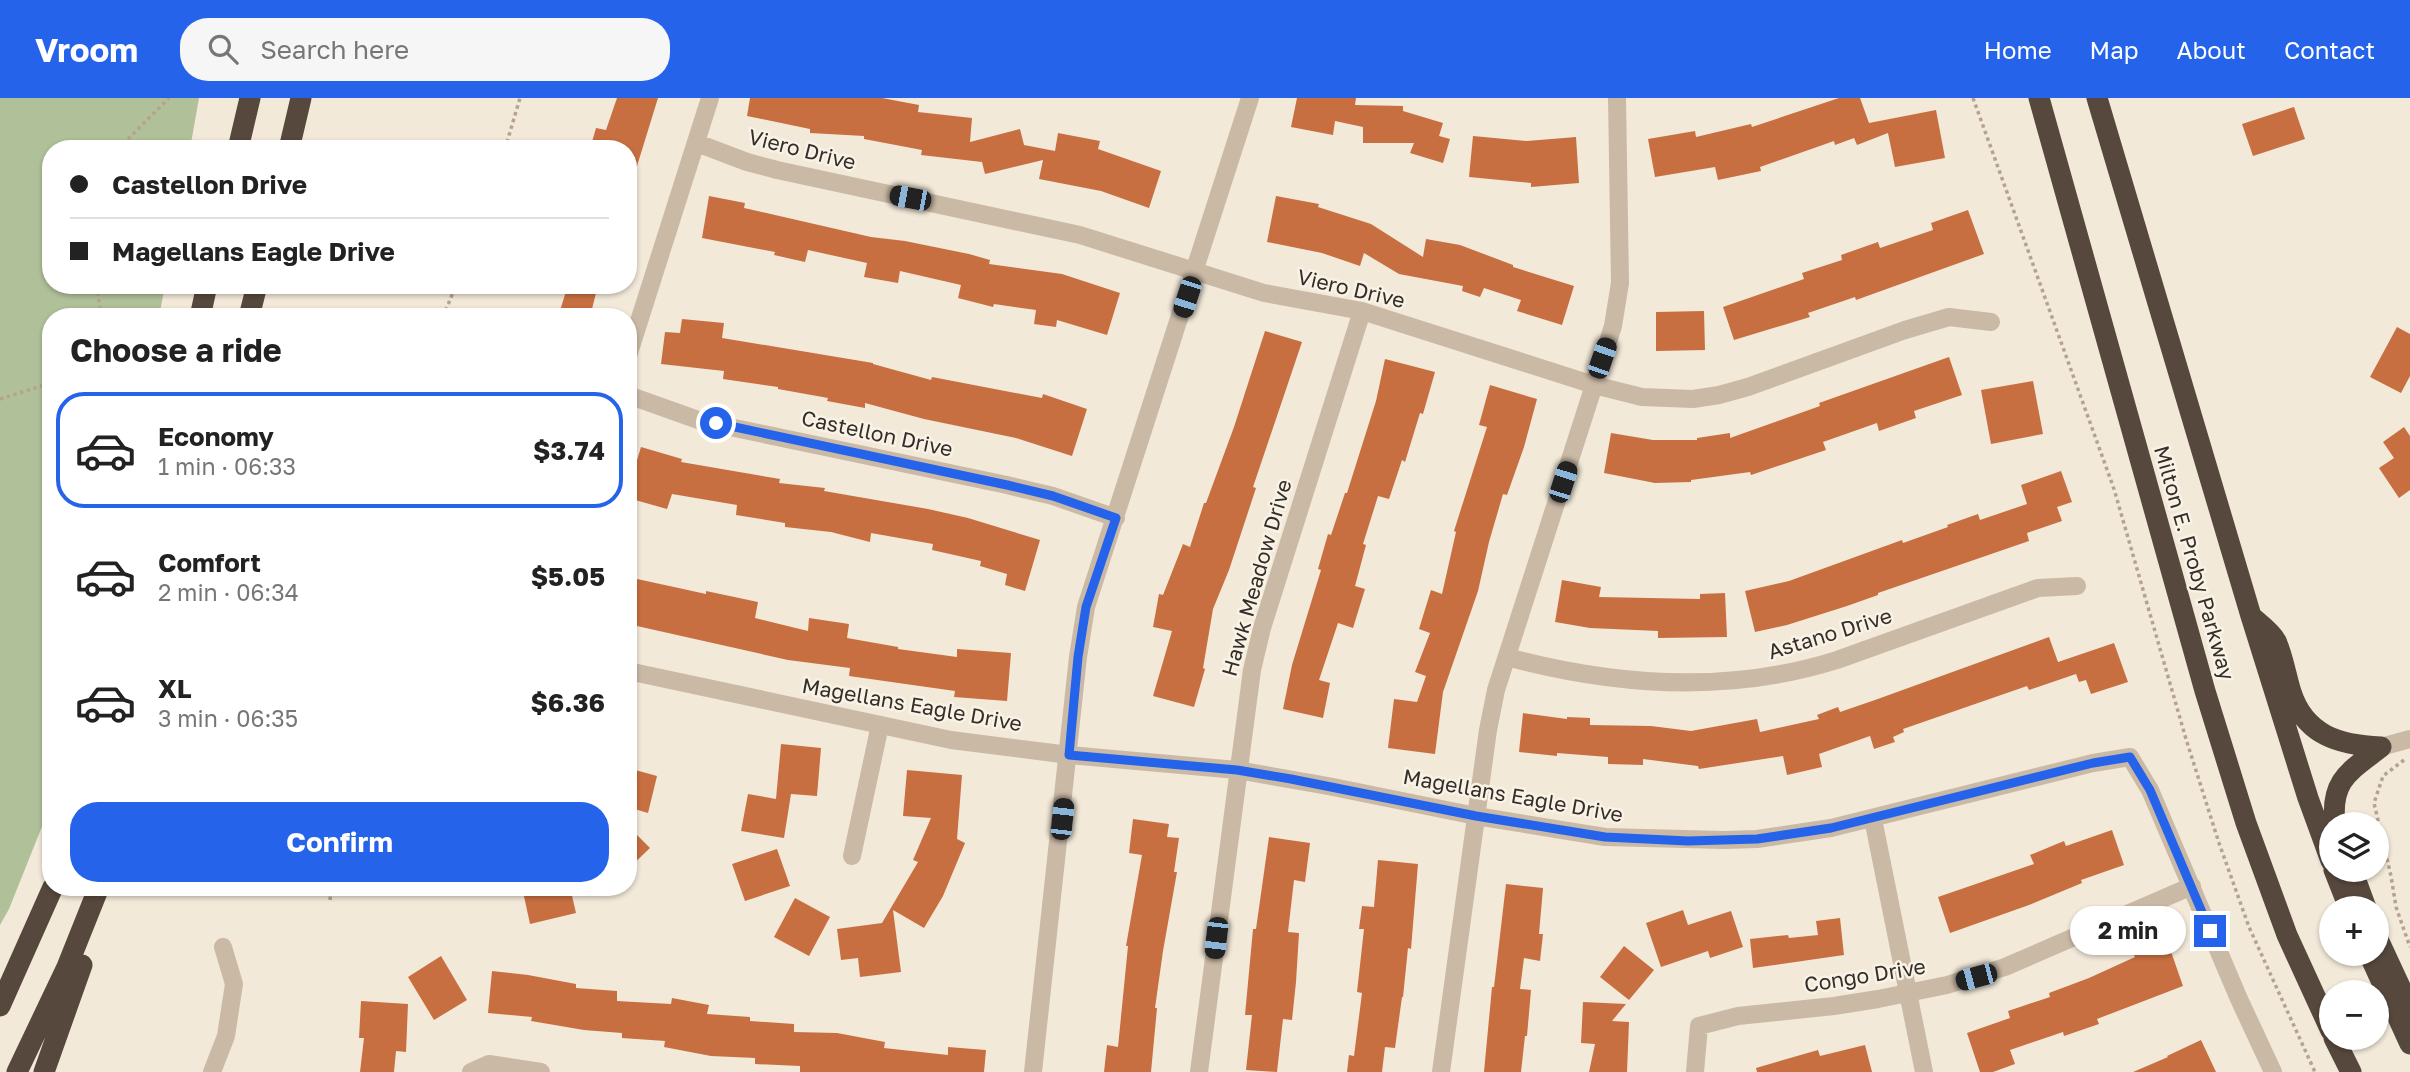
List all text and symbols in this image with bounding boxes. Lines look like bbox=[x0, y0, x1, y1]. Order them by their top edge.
search box bbox=[180, 18, 670, 81]
text: Vroom bbox=[35, 30, 138, 69]
icon: search bbox=[204, 30, 242, 68]
text: Search here bbox=[260, 34, 409, 65]
text: Home bbox=[1984, 35, 2052, 64]
text: Map bbox=[2090, 35, 2139, 64]
text: About bbox=[2177, 35, 2246, 64]
text: Contact bbox=[2284, 35, 2375, 64]
street label: Viero Drive bbox=[746, 123, 859, 175]
text: Castellon Drive bbox=[112, 169, 307, 200]
car bbox=[888, 184, 933, 212]
text: Magellans Eagle Drive bbox=[112, 236, 395, 267]
street label: Viero Drive bbox=[1295, 263, 1408, 313]
car bbox=[1171, 274, 1204, 320]
text: Choose a ride bbox=[70, 331, 282, 369]
car bbox=[1586, 335, 1619, 381]
street label: Castellon Drive bbox=[799, 404, 955, 462]
route start bbox=[700, 407, 732, 439]
icon: car bbox=[74, 419, 137, 482]
text: Economy bbox=[158, 421, 274, 452]
text: $3.74 bbox=[533, 435, 605, 466]
street label: Milton E. Proby Parkway bbox=[2149, 442, 2241, 683]
text: 1 min · 06:33 bbox=[158, 452, 296, 480]
car bbox=[1547, 459, 1580, 505]
street label: Hawk Meadow Drive bbox=[1216, 476, 1297, 679]
icon: car bbox=[74, 545, 137, 608]
text: Comfort bbox=[158, 547, 261, 578]
text: $5.05 bbox=[531, 561, 605, 592]
text: 2 min · 06:34 bbox=[158, 578, 299, 606]
street label: Astano Drive bbox=[1765, 602, 1895, 664]
icon: car bbox=[74, 671, 137, 734]
street label: Magellans Eagle Drive bbox=[800, 672, 1024, 736]
text: XL bbox=[158, 673, 192, 704]
text: $6.36 bbox=[530, 687, 605, 718]
text: 3 min · 06:35 bbox=[158, 704, 298, 732]
street label: Magellans Eagle Drive bbox=[1401, 763, 1625, 827]
car bbox=[1050, 797, 1075, 841]
button: Confirm bbox=[70, 802, 609, 882]
map controls bbox=[2319, 812, 2389, 1050]
button: layers bbox=[2319, 812, 2389, 882]
button: + bbox=[2319, 896, 2389, 966]
callout: 2 min bbox=[2070, 906, 2186, 956]
route end bbox=[2194, 915, 2226, 947]
car bbox=[1204, 916, 1229, 960]
text: 2 min bbox=[2098, 916, 2158, 944]
street label: Congo Drive bbox=[1802, 953, 1927, 997]
car bbox=[1953, 961, 2000, 993]
button: − bbox=[2319, 980, 2389, 1050]

